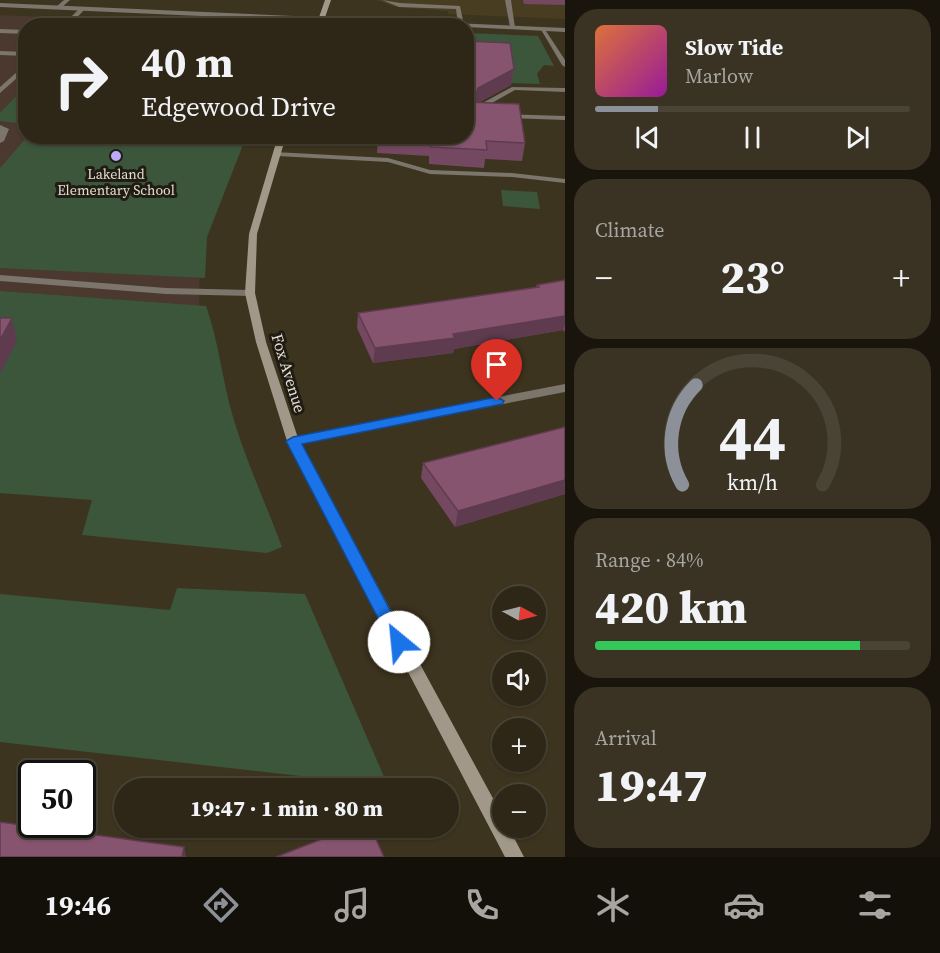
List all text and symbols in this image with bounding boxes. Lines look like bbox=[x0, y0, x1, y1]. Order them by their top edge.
text: Slow Tide bbox=[685, 32, 783, 62]
text: 40 m bbox=[141, 33, 234, 91]
icon: right bbox=[42, 42, 120, 120]
text: Marlow bbox=[685, 62, 753, 90]
text: Edgewood Drive bbox=[141, 88, 336, 125]
icon: previous bbox=[631, 121, 664, 154]
icon: pause bbox=[736, 121, 769, 154]
icon: next bbox=[841, 121, 874, 154]
marker: Lakeland Elementary School bbox=[109, 149, 123, 163]
place label: Lakeland Elementary School bbox=[57, 164, 175, 200]
text: Climate bbox=[595, 216, 664, 244]
text: 23° bbox=[720, 246, 785, 308]
text: − bbox=[595, 255, 613, 300]
text: + bbox=[892, 255, 910, 300]
street label: Fox Avenue bbox=[267, 331, 311, 415]
pin bbox=[471, 339, 522, 401]
icon: arrive bbox=[480, 348, 513, 381]
text: 44 bbox=[719, 395, 786, 481]
text: km/h bbox=[727, 469, 778, 498]
text: Range · 84% bbox=[595, 546, 704, 574]
text: 420 km bbox=[595, 576, 747, 638]
north arrow bbox=[492, 586, 546, 640]
map controls bbox=[492, 586, 546, 838]
position arrow bbox=[367, 610, 431, 674]
button: sound bbox=[492, 652, 546, 706]
button: + bbox=[492, 718, 546, 772]
text: Arrival bbox=[595, 724, 657, 752]
text: 19:47 bbox=[595, 754, 708, 816]
speed limit sign: 50 bbox=[18, 760, 96, 838]
button: − bbox=[492, 784, 546, 838]
text: 19:47 · 1 min · 80 m bbox=[190, 793, 383, 823]
icon: directions bbox=[200, 884, 242, 926]
icon: music bbox=[331, 884, 373, 926]
icon: phone bbox=[461, 884, 503, 926]
icon: climate bbox=[592, 884, 634, 926]
icon: car bbox=[723, 884, 765, 926]
icon: filters bbox=[854, 884, 896, 926]
text: 19:46 bbox=[44, 887, 111, 924]

